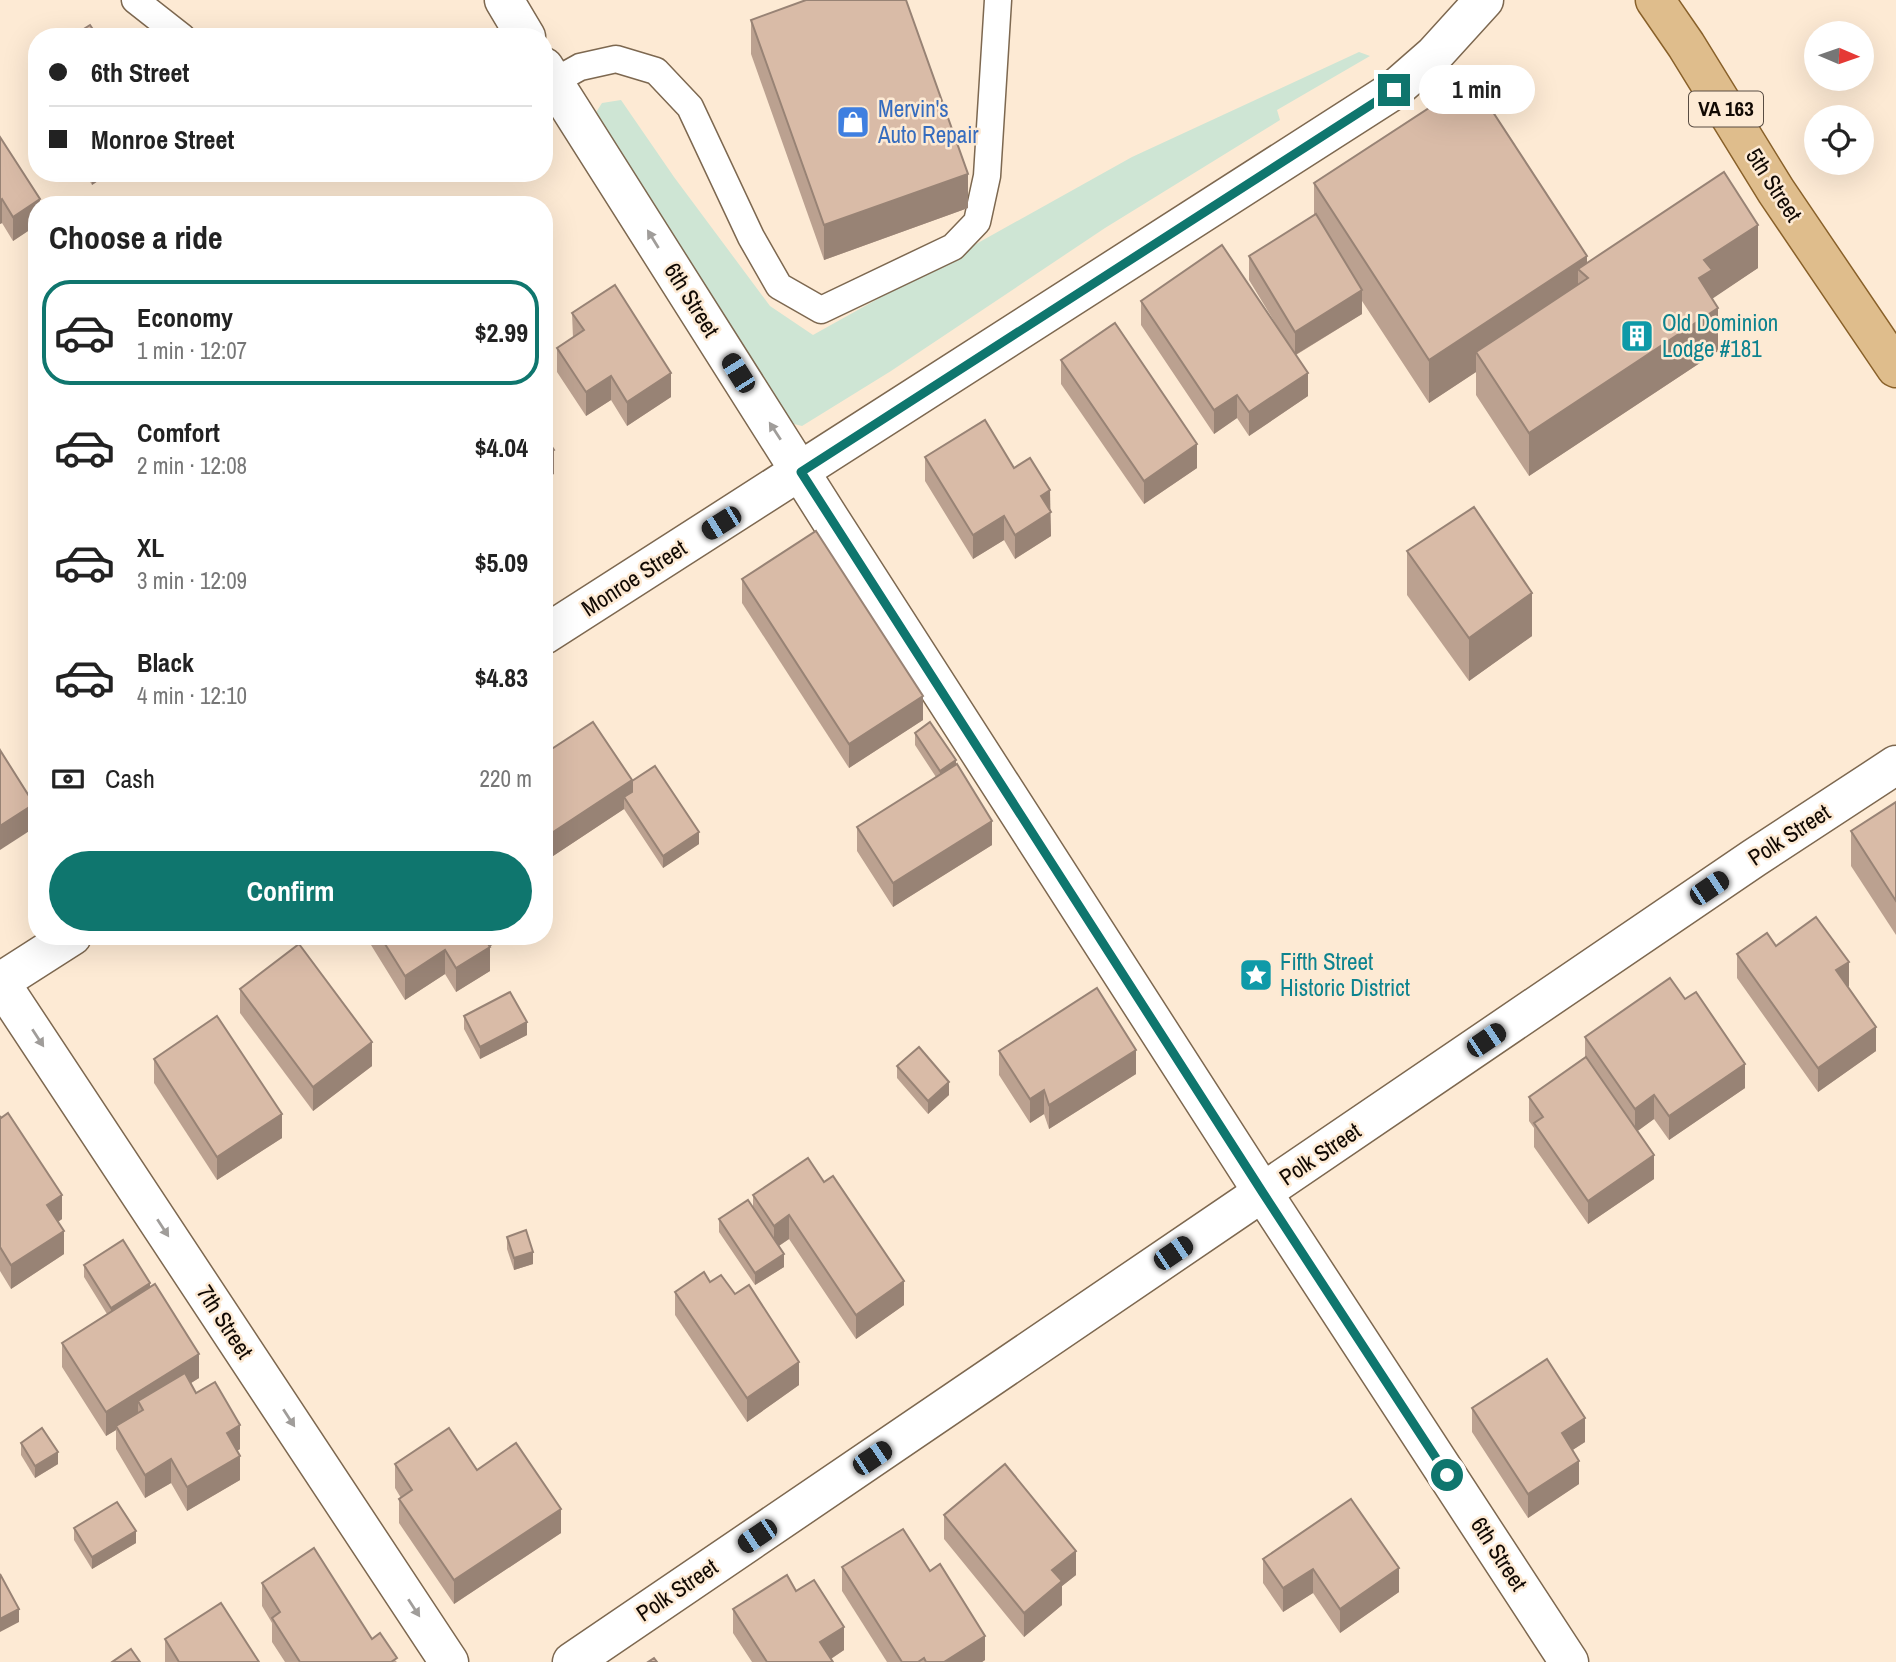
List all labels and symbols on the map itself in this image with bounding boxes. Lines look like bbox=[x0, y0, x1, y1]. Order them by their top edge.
north arrow bbox=[1804, 21, 1874, 91]
callout: 1 min bbox=[1418, 66, 1534, 114]
route end bbox=[1378, 74, 1410, 106]
road number: VA 163 bbox=[1689, 92, 1763, 126]
place label: Mervin's Auto Repair bbox=[877, 93, 979, 150]
shop icon: Mervin's Auto Repair bbox=[834, 103, 872, 141]
street label: 5th Street bbox=[1739, 142, 1810, 227]
one-way arrow bbox=[647, 230, 660, 249]
street label: 6th Street bbox=[658, 257, 727, 343]
place label: Old Dominion Lodge #181 bbox=[1662, 307, 1778, 364]
building icon: Old Dominion Lodge #181 bbox=[1618, 317, 1656, 355]
car bbox=[718, 350, 759, 396]
one-way arrow bbox=[768, 422, 781, 441]
car bbox=[698, 503, 745, 543]
street label: Monroe Street bbox=[575, 532, 692, 623]
street label: Polk Street bbox=[1742, 796, 1836, 873]
car bbox=[1686, 868, 1733, 908]
place label: Fifth Street Historic District bbox=[1280, 946, 1410, 1003]
place icon: Fifth Street Historic District bbox=[1237, 956, 1275, 994]
car bbox=[1463, 1020, 1510, 1060]
one-way arrow bbox=[31, 1029, 44, 1048]
street label: Polk Street bbox=[1273, 1115, 1367, 1192]
one-way arrow bbox=[157, 1219, 170, 1238]
car bbox=[1150, 1233, 1197, 1273]
street label: 7th Street bbox=[190, 1279, 261, 1364]
one-way arrow bbox=[282, 1409, 295, 1428]
car bbox=[849, 1438, 896, 1478]
route start bbox=[1431, 1459, 1463, 1491]
street label: 6th Street bbox=[1464, 1511, 1535, 1596]
car bbox=[734, 1516, 781, 1556]
street label: Polk Street bbox=[630, 1551, 724, 1628]
one-way arrow bbox=[407, 1599, 421, 1617]

